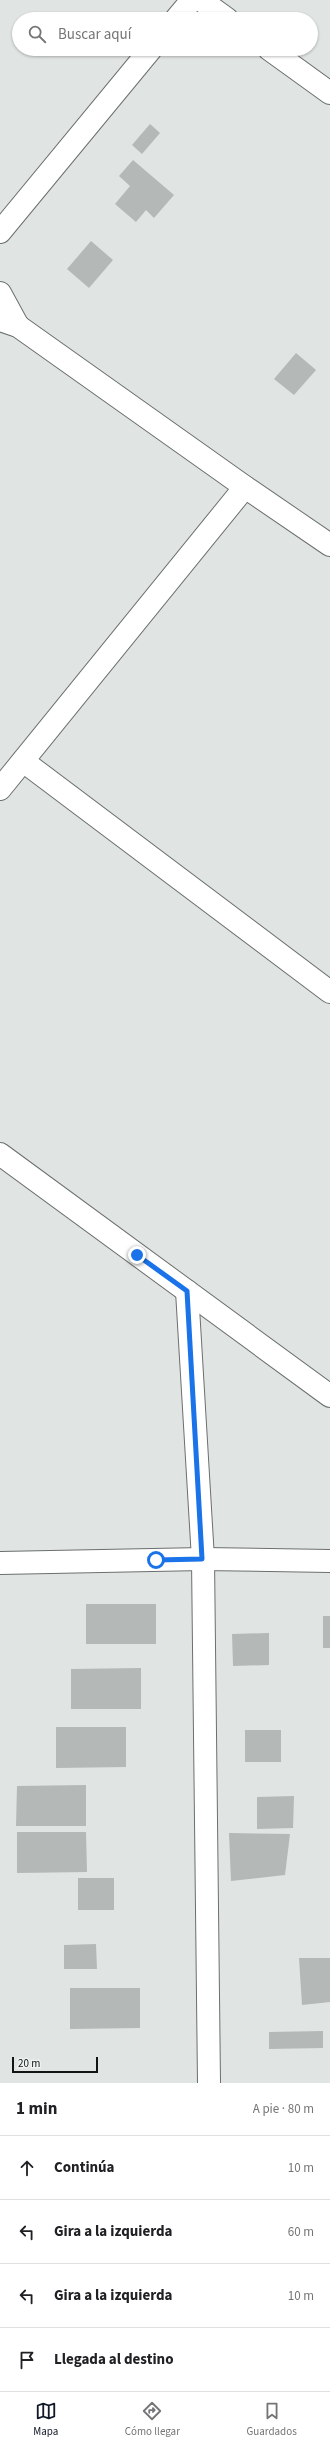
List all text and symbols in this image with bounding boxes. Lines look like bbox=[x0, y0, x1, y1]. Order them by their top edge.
search box bbox=[12, 12, 318, 56]
icon: search bbox=[26, 23, 48, 45]
text: Buscar aquí bbox=[58, 24, 131, 45]
route end bbox=[128, 1246, 146, 1264]
route start bbox=[147, 1551, 165, 1569]
scale bar bbox=[12, 2055, 98, 2074]
text: 20 m bbox=[18, 2056, 40, 2071]
text: 1 min bbox=[16, 2097, 57, 2121]
text: A pie · 80 m bbox=[253, 2100, 314, 2118]
icon: ahead bbox=[16, 2157, 38, 2179]
text: Continúa bbox=[54, 2157, 115, 2178]
text: 10 m bbox=[288, 2159, 314, 2177]
icon: left bbox=[16, 2221, 38, 2243]
text: Gira a la izquierda bbox=[54, 2221, 173, 2242]
text: 60 m bbox=[288, 2223, 314, 2241]
icon: left bbox=[16, 2285, 38, 2307]
text: Gira a la izquierda bbox=[54, 2285, 173, 2306]
text: 10 m bbox=[288, 2287, 314, 2305]
icon: arrive bbox=[16, 2349, 38, 2371]
text: Llegada al destino bbox=[54, 2349, 174, 2370]
tab: Mapa bbox=[33, 2400, 58, 2439]
tab: Cómo llegar bbox=[125, 2400, 180, 2439]
tab: Guardados bbox=[246, 2400, 297, 2439]

